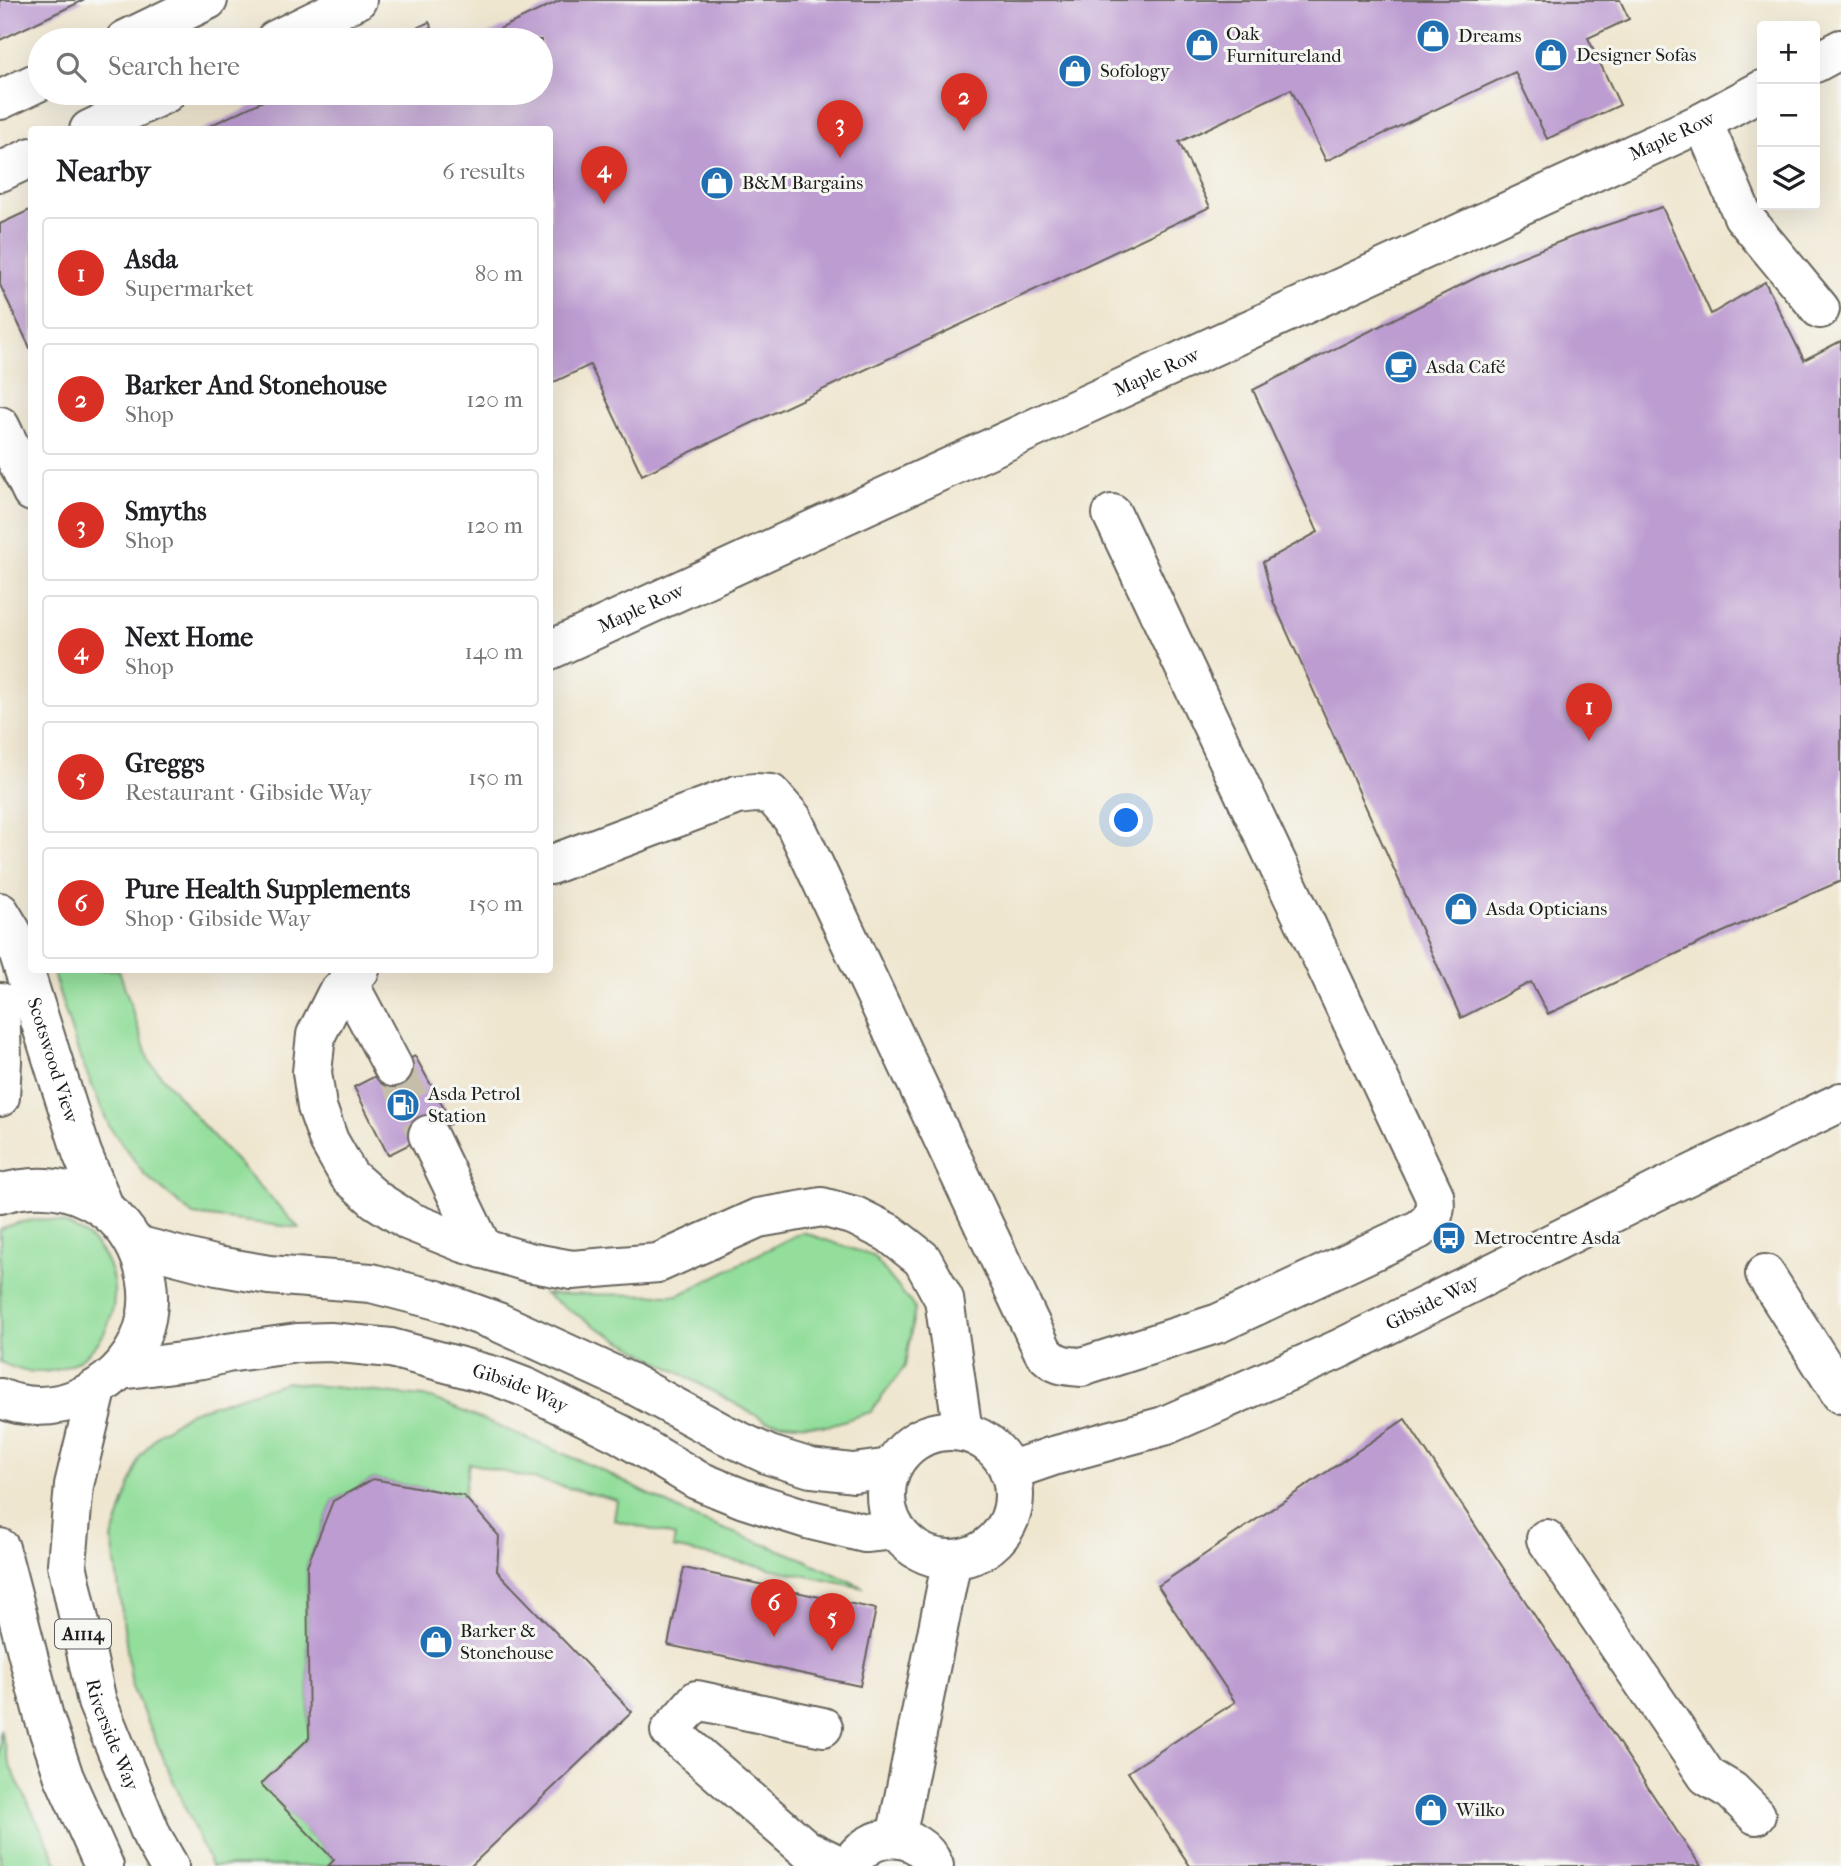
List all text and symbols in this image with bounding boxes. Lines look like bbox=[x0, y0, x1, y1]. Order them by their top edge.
shop icon: Dreams bbox=[1414, 17, 1452, 55]
map controls bbox=[1757, 21, 1820, 210]
button: + bbox=[1757, 21, 1820, 84]
place label: Oak Furnitureland bbox=[1226, 23, 1342, 67]
place label: Dreams bbox=[1458, 25, 1521, 47]
shop icon: Oak Furnitureland bbox=[1183, 26, 1221, 64]
search box bbox=[28, 28, 553, 105]
shop icon: Designer Sofas bbox=[1532, 36, 1570, 74]
place label: Designer Sofas bbox=[1576, 44, 1697, 66]
icon: search bbox=[52, 48, 90, 86]
text: Search here bbox=[108, 51, 240, 82]
shop icon: Sofology bbox=[1056, 52, 1094, 90]
place label: Sofology bbox=[1100, 60, 1171, 82]
pin: 2 bbox=[941, 73, 987, 131]
button: − bbox=[1757, 84, 1820, 147]
pin: 3 bbox=[817, 100, 863, 158]
street label: Maple Row bbox=[1626, 106, 1719, 165]
pin: 4 bbox=[581, 146, 627, 204]
button: layers bbox=[1757, 147, 1820, 210]
text: Nearby bbox=[56, 154, 151, 189]
text: 6 results bbox=[442, 158, 525, 185]
shop icon: B&M Bargains bbox=[698, 164, 736, 202]
place label: B&M Bargains bbox=[742, 172, 863, 194]
text: Asda bbox=[125, 244, 178, 275]
text: 1 bbox=[77, 260, 85, 287]
text: 80 m bbox=[475, 260, 523, 287]
text: Supermarket bbox=[125, 275, 254, 302]
street label: Maple Row bbox=[1110, 343, 1204, 401]
cafe icon: Asda Café bbox=[1382, 348, 1420, 386]
place label: Asda Café bbox=[1425, 356, 1506, 378]
text: Barker And Stonehouse bbox=[125, 370, 387, 401]
text: 2 bbox=[75, 386, 87, 413]
text: 120 m bbox=[466, 386, 523, 413]
text: Shop bbox=[125, 401, 174, 428]
text: Smyths bbox=[125, 496, 207, 527]
text: 3 bbox=[76, 512, 86, 539]
text: 120 m bbox=[466, 512, 523, 539]
text: Shop bbox=[125, 527, 174, 554]
street label: Maple Row bbox=[595, 579, 688, 637]
text: Next Home bbox=[125, 622, 253, 653]
text: 4 bbox=[74, 638, 88, 665]
text: 140 m bbox=[464, 638, 523, 665]
text: Shop bbox=[125, 653, 174, 680]
pin: 1 bbox=[1566, 683, 1612, 741]
text: Greggs bbox=[125, 748, 205, 779]
text: 5 bbox=[76, 764, 86, 791]
text: 150 m bbox=[468, 764, 523, 791]
text: Restaurant · Gibside Way bbox=[125, 779, 372, 806]
your location bbox=[1109, 803, 1143, 837]
text: Pure Health Supplements bbox=[125, 874, 410, 905]
text: 6 bbox=[75, 890, 87, 917]
text: 150 m bbox=[468, 890, 523, 917]
shop icon: Asda Opticians bbox=[1442, 890, 1480, 928]
place label: Asda Opticians bbox=[1485, 898, 1607, 920]
text: Shop · Gibside Way bbox=[125, 905, 311, 932]
street label: Scotswood View bbox=[23, 995, 83, 1127]
place label: Asda Petrol Station bbox=[427, 1083, 520, 1127]
fuel station icon: Asda Petrol Station bbox=[384, 1086, 422, 1124]
bus stop icon: Metrocentre Asda bbox=[1430, 1219, 1468, 1257]
place label: Metrocentre Asda bbox=[1474, 1227, 1621, 1249]
street label: Gibside Way bbox=[1382, 1270, 1483, 1335]
street label: Gibside Way bbox=[470, 1360, 572, 1418]
pin: 6 bbox=[751, 1579, 797, 1637]
pin: 5 bbox=[809, 1593, 855, 1651]
road number: A1114 bbox=[55, 1619, 111, 1648]
place label: Barker & Stonehouse bbox=[460, 1620, 554, 1664]
shop icon: Barker & Stonehouse bbox=[417, 1623, 455, 1661]
street label: Riverside Way bbox=[81, 1677, 143, 1795]
shop icon: Wilko bbox=[1412, 1791, 1450, 1829]
place label: Wilko bbox=[1455, 1799, 1505, 1821]

